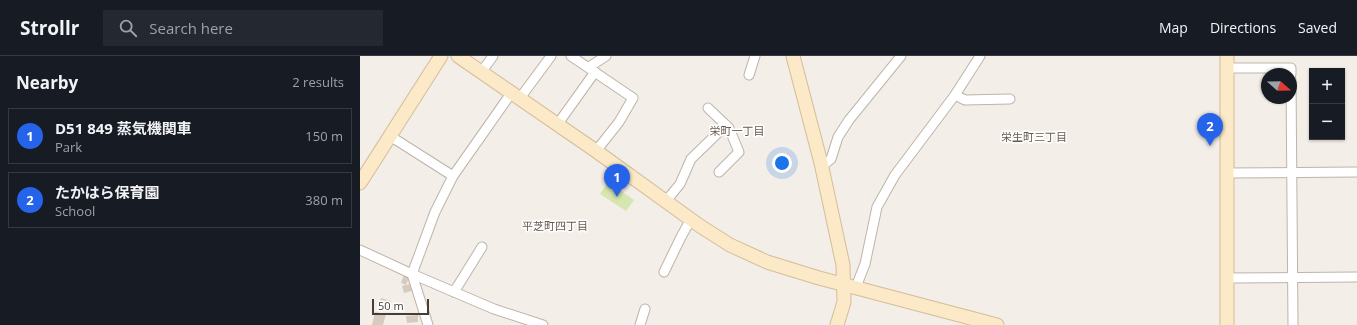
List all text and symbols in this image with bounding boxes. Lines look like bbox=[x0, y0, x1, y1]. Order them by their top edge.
search box bbox=[103, 10, 383, 46]
text: Strollr bbox=[20, 15, 79, 41]
icon: search bbox=[117, 17, 139, 39]
text: Search here bbox=[149, 18, 233, 38]
text: Map bbox=[1159, 18, 1188, 37]
text: Directions bbox=[1210, 18, 1276, 37]
text: Saved bbox=[1298, 18, 1337, 37]
north arrow bbox=[1261, 68, 1297, 104]
map controls bbox=[1309, 68, 1345, 140]
button: + bbox=[1309, 68, 1345, 104]
text: Nearby bbox=[16, 71, 78, 94]
text: 2 results bbox=[292, 73, 344, 91]
button: − bbox=[1309, 104, 1345, 140]
pin: 2 bbox=[1197, 113, 1223, 146]
text: D51 849 蒸気機関車 bbox=[55, 118, 192, 138]
district label: 栄町一丁目 bbox=[710, 123, 765, 138]
text: 1 bbox=[26, 127, 34, 145]
text: 150 m bbox=[305, 127, 343, 145]
district label: 栄生町三丁目 bbox=[1001, 129, 1067, 144]
text: Park bbox=[55, 138, 82, 156]
your location bbox=[772, 153, 792, 173]
pin: 1 bbox=[604, 164, 630, 197]
text: たかはら保育園 bbox=[55, 182, 159, 202]
text: 2 bbox=[26, 191, 34, 209]
text: 380 m bbox=[305, 191, 343, 209]
text: School bbox=[55, 202, 95, 220]
district label: 平芝町四丁目 bbox=[522, 218, 588, 233]
scale bar bbox=[372, 297, 429, 316]
text: 50 m bbox=[378, 298, 404, 313]

